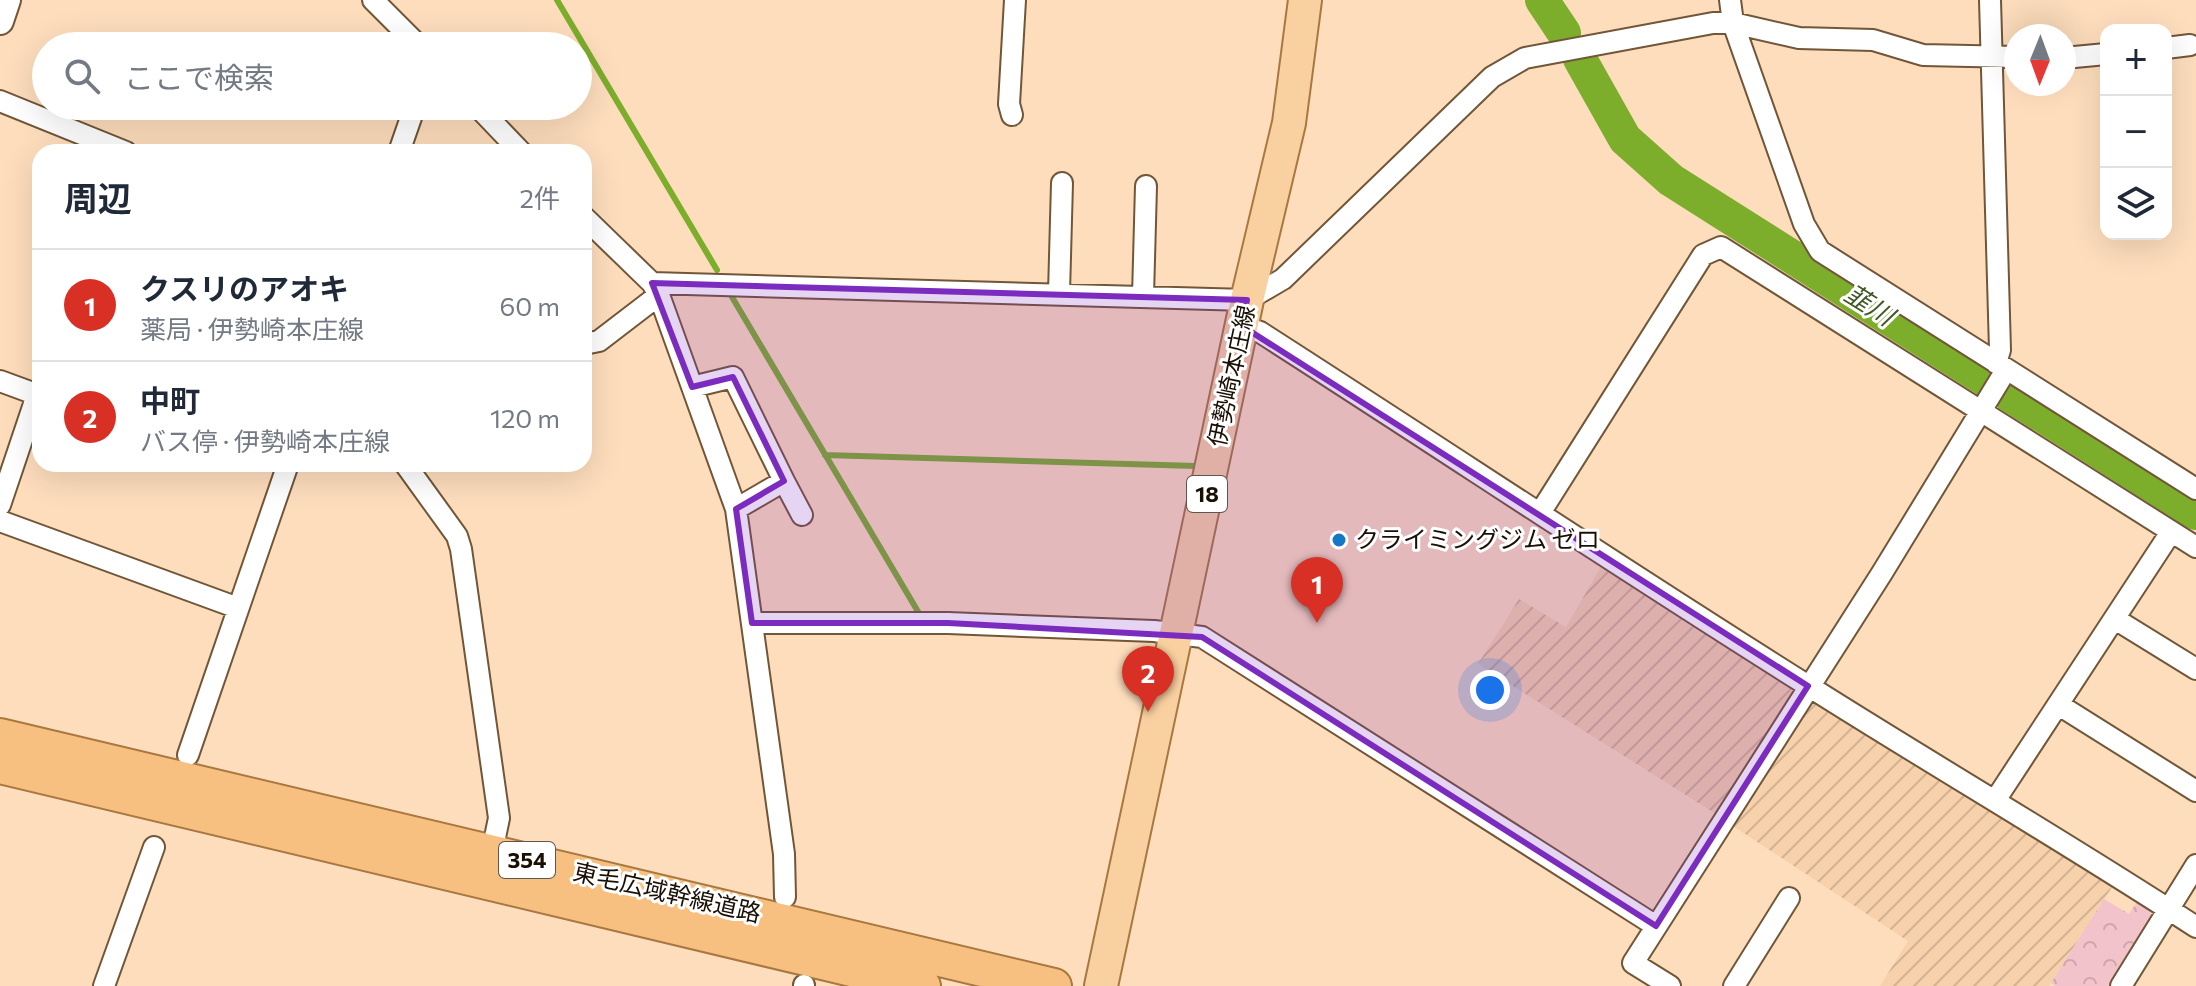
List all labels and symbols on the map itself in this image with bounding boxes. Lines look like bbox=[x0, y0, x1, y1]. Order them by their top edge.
north arrow bbox=[2004, 24, 2076, 96]
water label: 韮川 bbox=[1840, 277, 1903, 332]
street label: 伊勢崎本庄線 bbox=[1201, 302, 1260, 449]
road number: 18 bbox=[1187, 476, 1227, 512]
place label: クライミングジム ゼロ bbox=[1355, 524, 1600, 553]
marker: クライミングジム ゼロ bbox=[1330, 531, 1348, 549]
pin: 1 bbox=[1291, 557, 1343, 623]
pin: 2 bbox=[1122, 646, 1174, 712]
your location bbox=[1470, 670, 1510, 710]
road number: 354 bbox=[499, 842, 555, 878]
street label: 東毛広域幹線道路 bbox=[571, 856, 764, 927]

